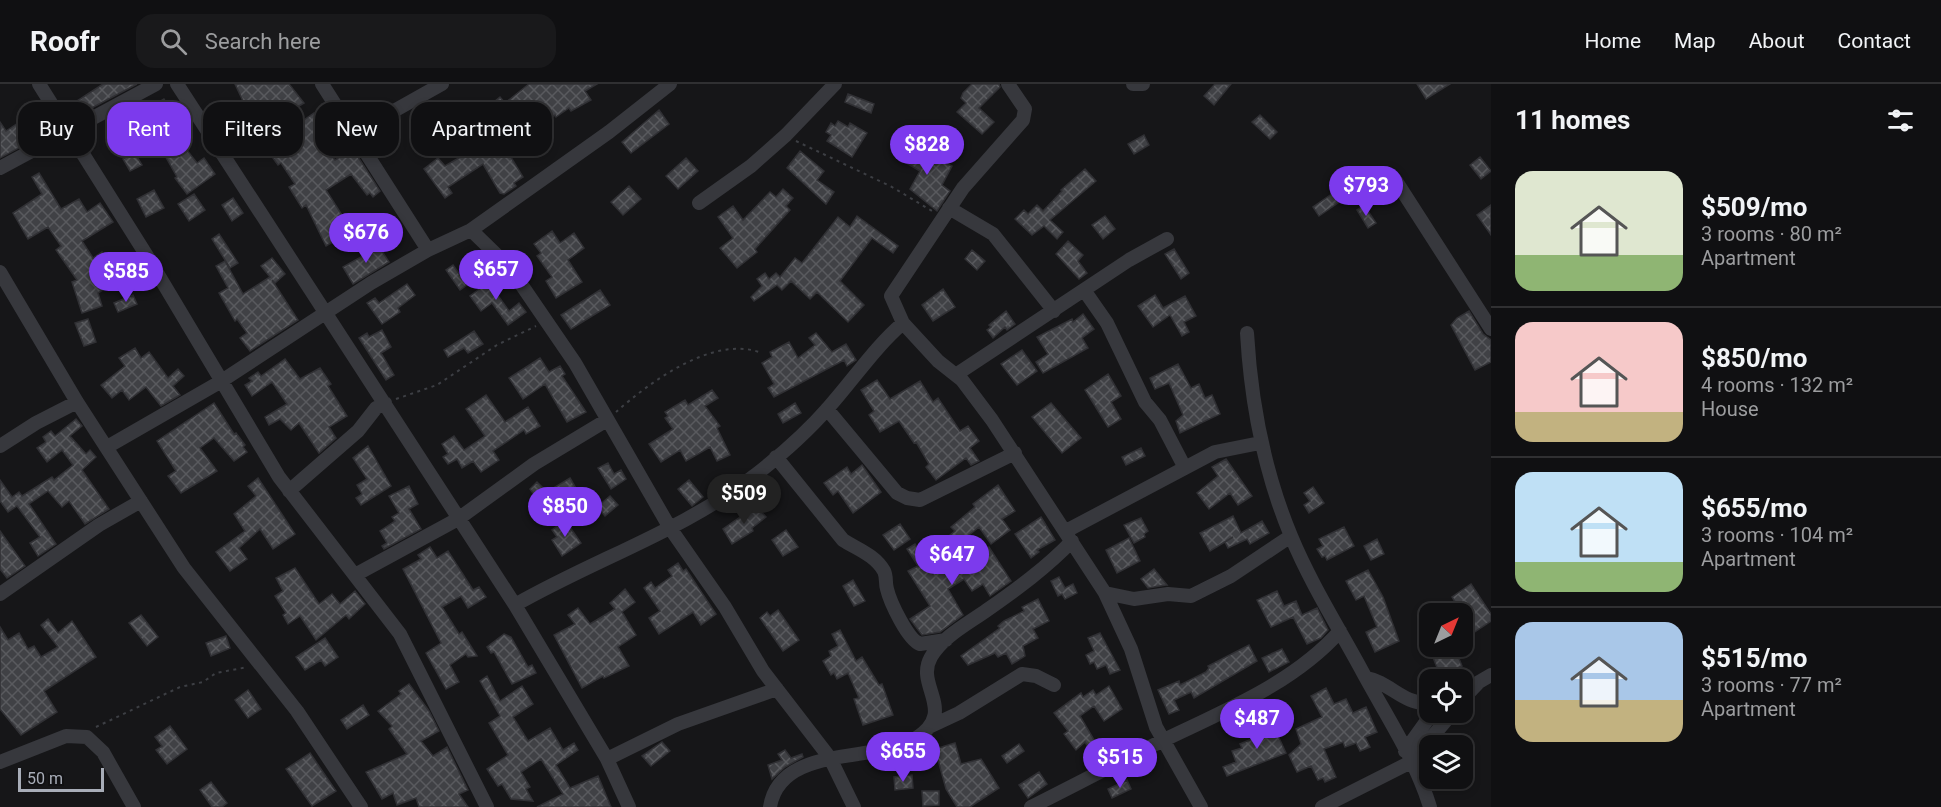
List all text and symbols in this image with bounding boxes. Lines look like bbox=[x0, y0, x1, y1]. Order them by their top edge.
search box bbox=[136, 14, 556, 68]
text: Roofr bbox=[30, 25, 100, 58]
icon: search bbox=[157, 25, 190, 58]
text: Search here bbox=[205, 29, 321, 54]
text: Home bbox=[1585, 29, 1641, 53]
text: Map bbox=[1674, 29, 1716, 53]
text: About bbox=[1749, 29, 1805, 53]
text: Contact bbox=[1838, 29, 1911, 53]
chip: Buy bbox=[18, 102, 95, 156]
chip: Rent bbox=[107, 102, 191, 156]
chip: Filters bbox=[203, 102, 303, 156]
chip: New bbox=[315, 102, 399, 156]
chip: Apartment bbox=[411, 102, 552, 156]
icon: filters bbox=[1884, 104, 1917, 137]
text: 11 homes bbox=[1515, 105, 1630, 135]
pin: $828 bbox=[891, 125, 963, 176]
text: $828 bbox=[904, 132, 950, 156]
pin: $793 bbox=[1330, 166, 1402, 217]
text: $793 bbox=[1343, 173, 1389, 197]
text: $509/mo bbox=[1701, 192, 1808, 222]
icon: home bbox=[1563, 195, 1635, 267]
pin: $676 bbox=[330, 213, 402, 264]
text: $676 bbox=[343, 220, 389, 244]
text: 3 rooms · 80 m² bbox=[1701, 222, 1842, 246]
text: Apartment bbox=[1701, 246, 1796, 270]
pin: $657 bbox=[460, 250, 532, 301]
pin: $585 bbox=[90, 252, 162, 303]
text: $657 bbox=[473, 257, 519, 281]
text: $585 bbox=[103, 259, 149, 283]
text: $850/mo bbox=[1701, 343, 1808, 373]
icon: home bbox=[1563, 346, 1635, 418]
text: 4 rooms · 132 m² bbox=[1701, 373, 1853, 397]
text: House bbox=[1701, 397, 1759, 421]
pin: $509 bbox=[708, 474, 780, 525]
text: $509 bbox=[721, 481, 767, 505]
pin: $850 bbox=[529, 487, 601, 538]
text: $655/mo bbox=[1701, 493, 1808, 523]
text: $850 bbox=[542, 494, 588, 518]
icon: home bbox=[1563, 496, 1635, 568]
text: 3 rooms · 104 m² bbox=[1701, 523, 1853, 547]
pin: $647 bbox=[916, 535, 988, 586]
text: $647 bbox=[929, 542, 975, 566]
text: Apartment bbox=[1701, 547, 1796, 571]
north arrow bbox=[1419, 603, 1473, 657]
map controls bbox=[1419, 603, 1473, 789]
text: $515/mo bbox=[1701, 643, 1808, 673]
icon: home bbox=[1563, 646, 1635, 718]
button: locate bbox=[1419, 669, 1473, 723]
text: 3 rooms · 77 m² bbox=[1701, 673, 1842, 697]
text: Apartment bbox=[1701, 697, 1796, 721]
pin: $487 bbox=[1221, 699, 1293, 750]
text: $487 bbox=[1234, 706, 1280, 730]
pin: $655 bbox=[867, 732, 939, 783]
button: layers bbox=[1419, 735, 1473, 789]
pin: $515 bbox=[1084, 738, 1156, 789]
text: $655 bbox=[880, 739, 926, 763]
text: $515 bbox=[1097, 745, 1143, 769]
scale bar bbox=[18, 765, 104, 792]
text: 50 m bbox=[27, 769, 63, 788]

